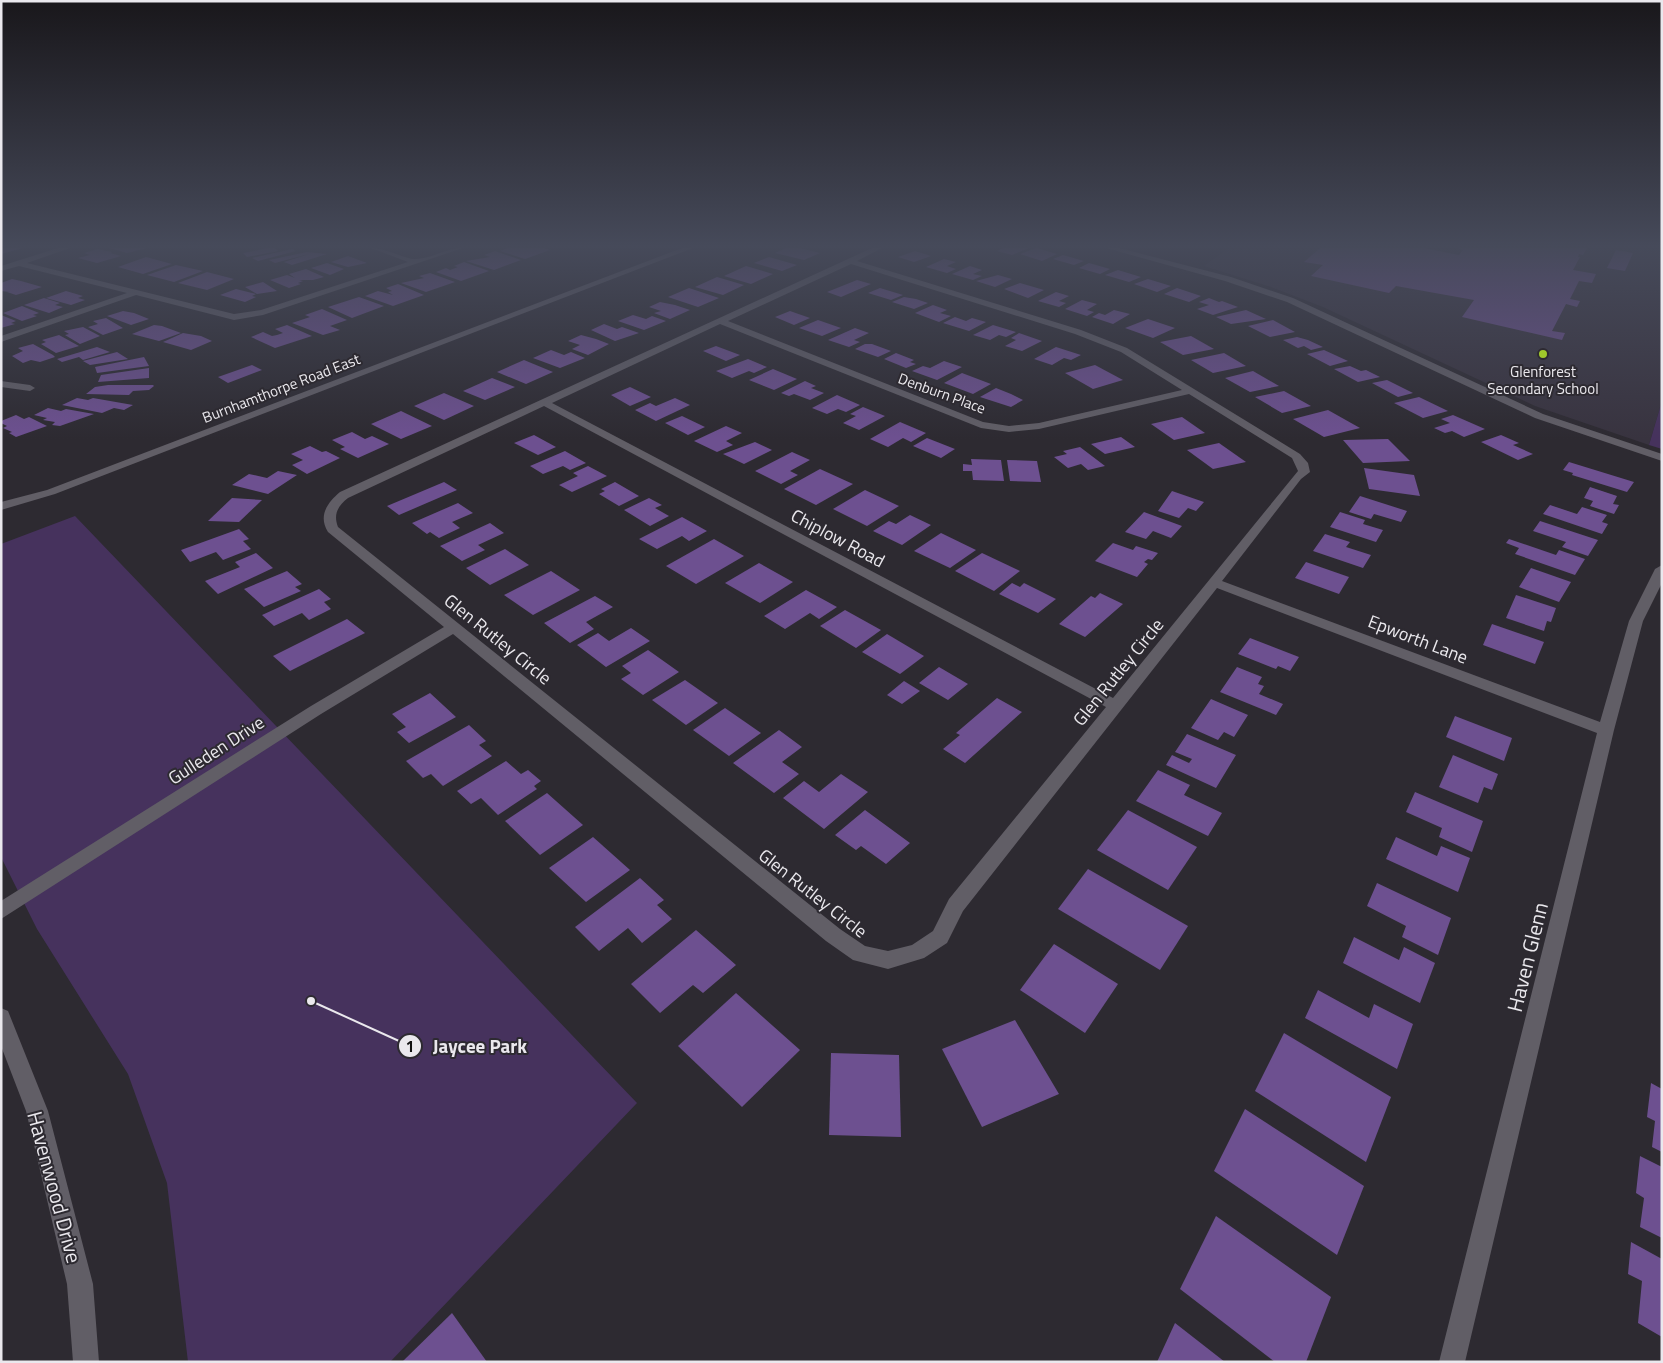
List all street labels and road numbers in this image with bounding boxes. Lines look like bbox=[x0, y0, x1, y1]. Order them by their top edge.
street label: Burnhamthorpe Road East bbox=[199, 347, 364, 429]
street label: Denburn Place bbox=[895, 367, 989, 419]
street label: Chiplow Road bbox=[786, 502, 890, 574]
street label: Glen Rutley Circle bbox=[438, 587, 558, 691]
street label: Epworth Lane bbox=[1364, 608, 1472, 670]
street label: Glen Rutley Circle bbox=[1066, 612, 1170, 732]
street label: Gulleden Drive bbox=[163, 709, 269, 791]
street label: Glen Rutley Circle bbox=[753, 842, 873, 944]
street label: Haven Glenn bbox=[1498, 899, 1556, 1015]
street label: Havenwood Drive bbox=[19, 1108, 91, 1266]

